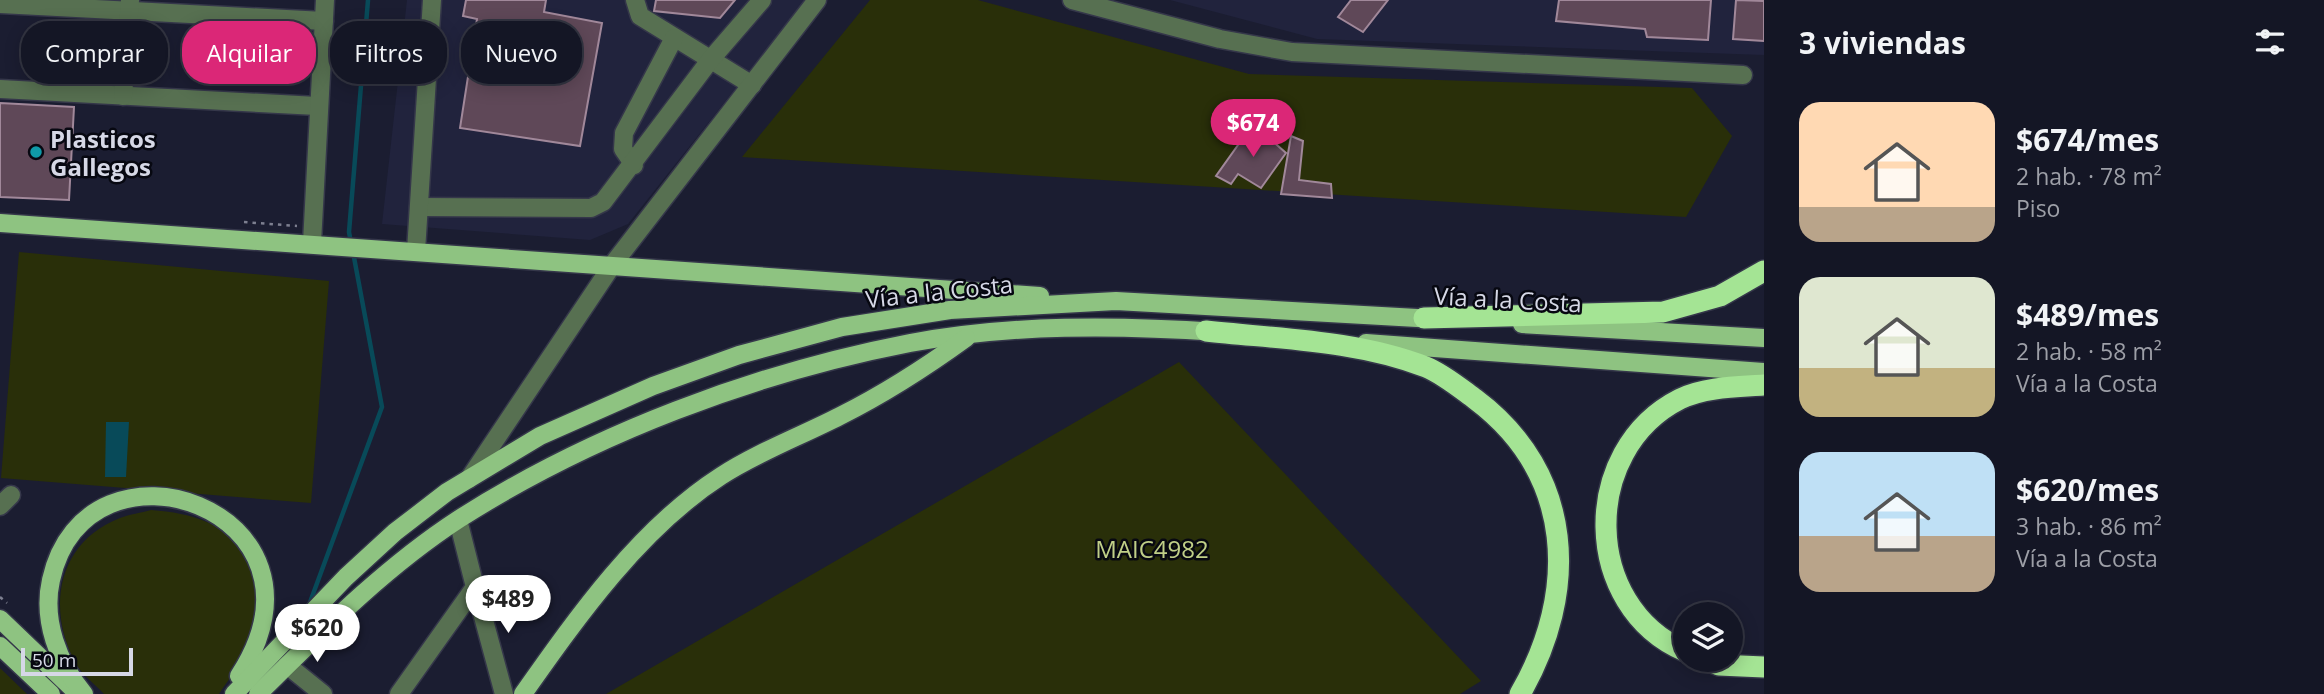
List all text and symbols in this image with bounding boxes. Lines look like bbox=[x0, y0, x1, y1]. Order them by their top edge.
chip: Comprar bbox=[21, 21, 168, 84]
chip: Alquilar bbox=[182, 21, 316, 84]
chip: Filtros bbox=[330, 21, 447, 84]
chip: Nuevo bbox=[461, 21, 582, 84]
text: 3 viviendas bbox=[1799, 22, 1966, 63]
icon: filters bbox=[2251, 23, 2289, 61]
pin: $674 bbox=[1212, 100, 1294, 159]
text: $674 bbox=[1227, 106, 1279, 138]
text: $674/mes bbox=[2016, 119, 2159, 160]
place label: Plasticos Gallegos bbox=[50, 122, 156, 183]
icon: home bbox=[1855, 130, 1939, 214]
marker: Plasticos Gallegos bbox=[28, 144, 44, 160]
text: 2 hab. · 78 m² bbox=[2016, 160, 2162, 192]
text: Piso bbox=[2016, 192, 2060, 224]
street label: Vía a la Costa bbox=[864, 267, 1014, 315]
street label: Vía a la Costa bbox=[1433, 279, 1583, 319]
text: $489/mes bbox=[2016, 294, 2159, 335]
icon: home bbox=[1855, 305, 1939, 389]
text: 2 hab. · 58 m² bbox=[2016, 335, 2162, 367]
text: Vía a la Costa bbox=[2016, 367, 2158, 399]
text: $620/mes bbox=[2016, 469, 2159, 510]
icon: home bbox=[1855, 480, 1939, 564]
text: 3 hab. · 86 m² bbox=[2016, 510, 2162, 542]
park label: MAIC4982 bbox=[1095, 532, 1209, 565]
text: Vía a la Costa bbox=[2016, 542, 2158, 574]
pin: $489 bbox=[467, 576, 549, 635]
text: $489 bbox=[482, 582, 534, 614]
map controls bbox=[1673, 602, 1743, 672]
button: layers bbox=[1673, 602, 1743, 672]
pin: $620 bbox=[276, 604, 358, 664]
text: $620 bbox=[291, 611, 343, 643]
scale bar bbox=[21, 645, 133, 677]
text: 50 m bbox=[32, 647, 76, 673]

